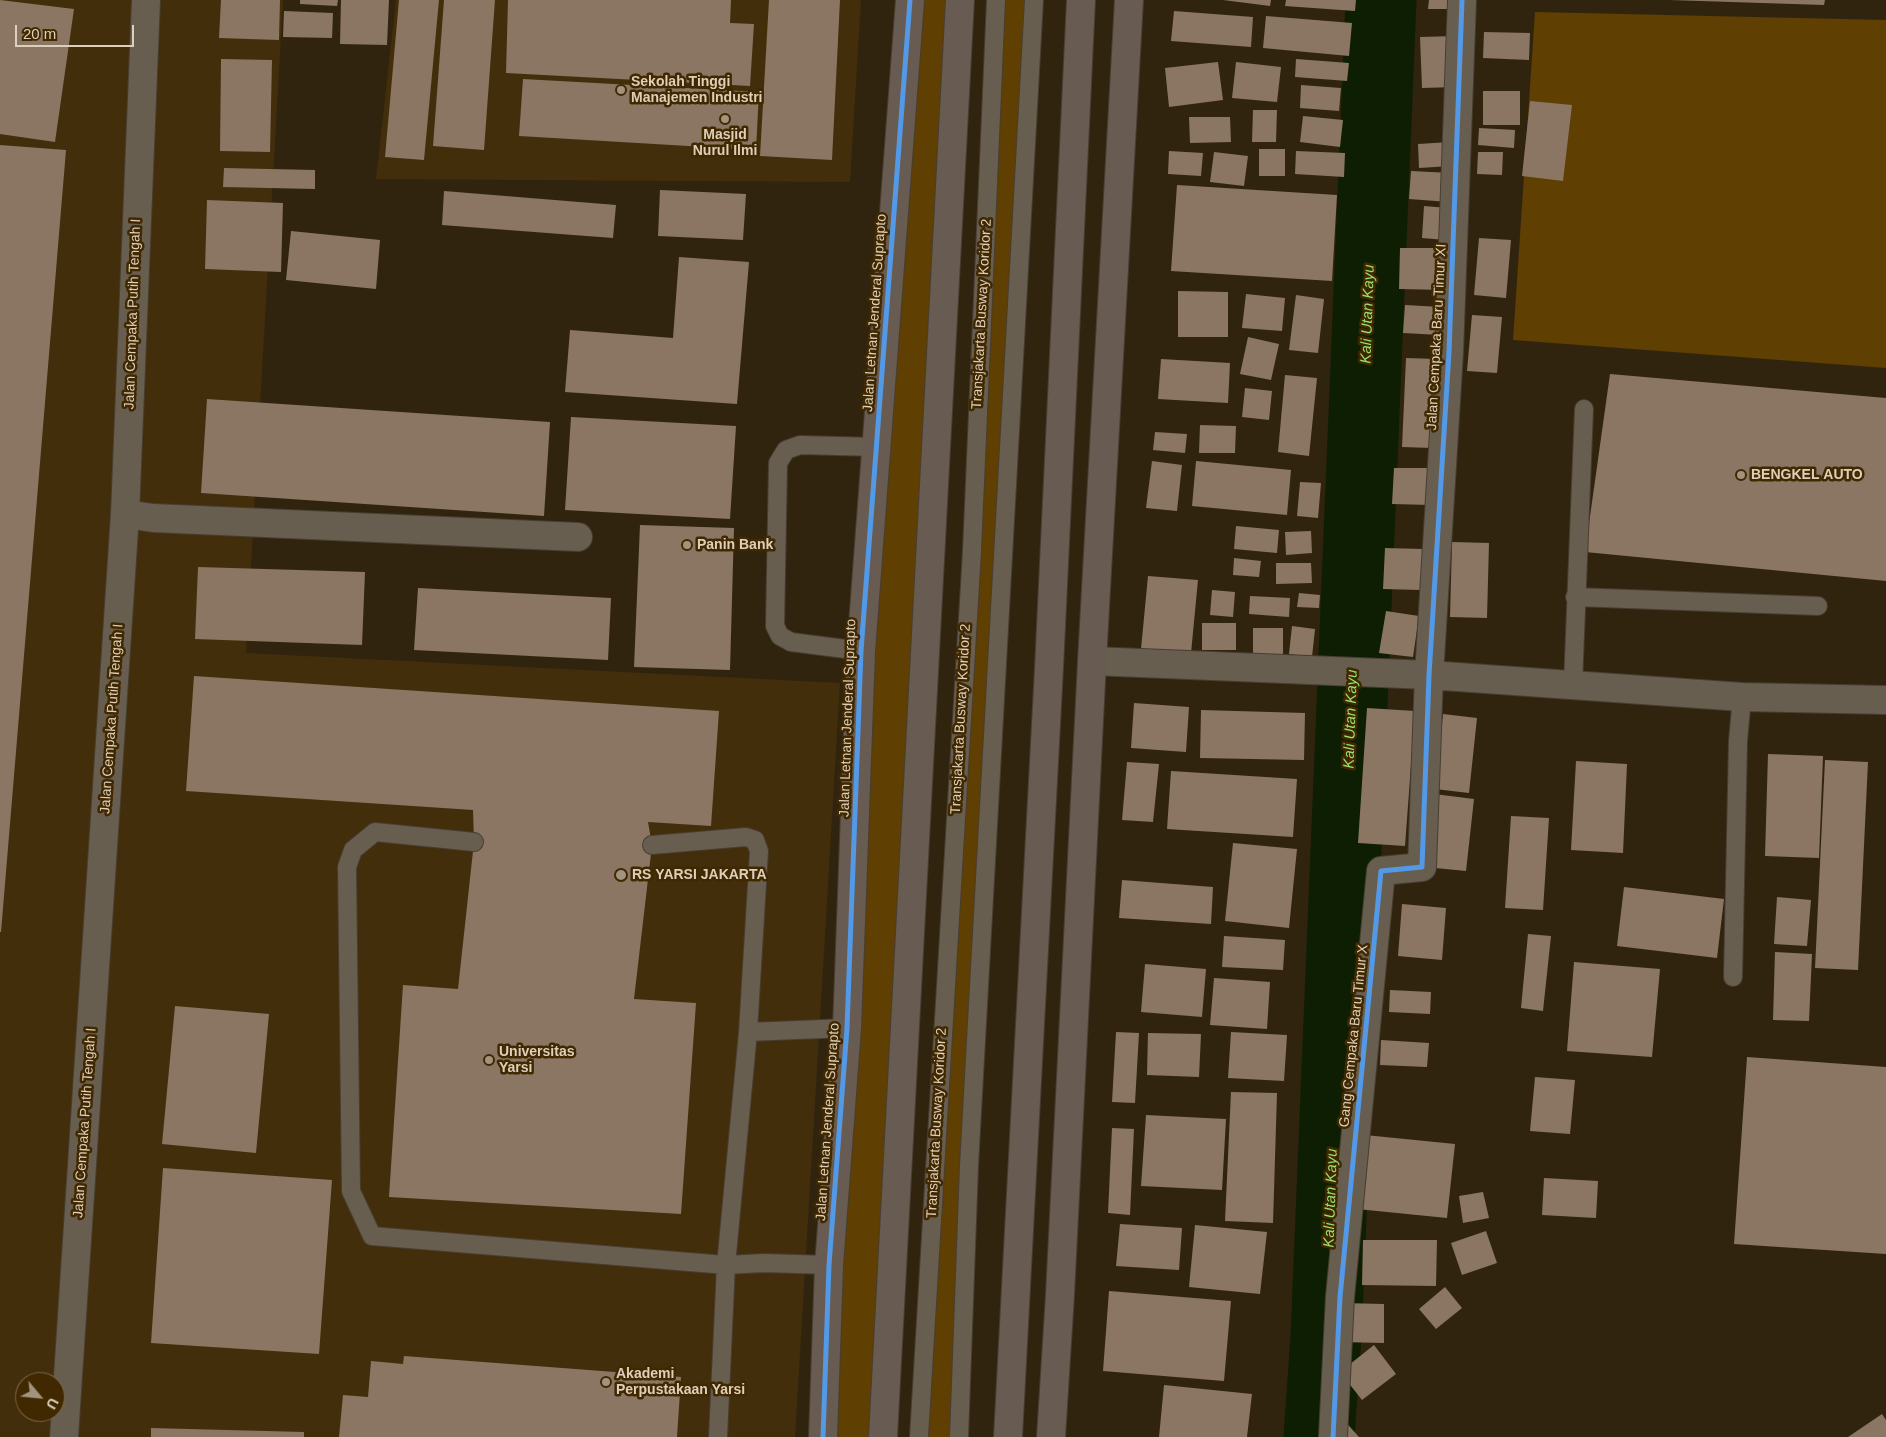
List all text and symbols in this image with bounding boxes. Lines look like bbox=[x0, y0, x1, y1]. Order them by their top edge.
scale bar bbox=[18, 15, 136, 47]
text: 20 m bbox=[23, 25, 56, 42]
place label: Sekolah Tinggi Manajemen Industri bbox=[631, 74, 762, 106]
marker: Sekolah Tinggi Manajemen Industri bbox=[615, 84, 627, 96]
marker: Masjid Nurul Ilmi bbox=[719, 113, 731, 125]
place label: Masjid Nurul Ilmi bbox=[693, 127, 757, 160]
street label: Jalan Letnan Jenderal Suprapto bbox=[860, 213, 890, 413]
street label: Jalan Cempaka Putih Tengah I bbox=[121, 218, 145, 410]
street label: Transjakarta Busway Koridor 2 bbox=[969, 218, 995, 410]
street label: Jalan Cempaka Baru Timur XI bbox=[1424, 243, 1450, 431]
water label: Kali Utan Kayu bbox=[1357, 264, 1379, 364]
place label: BENGKEL AUTO bbox=[1751, 467, 1863, 483]
marker: BENGKEL AUTO bbox=[1735, 469, 1747, 481]
place label: Panin Bank bbox=[697, 537, 773, 553]
marker: Panin Bank bbox=[681, 539, 693, 551]
street label: Jalan Letnan Jenderal Suprapto bbox=[836, 619, 860, 817]
street label: Jalan Cempaka Putih Tengah I bbox=[97, 623, 127, 815]
street label: Transjakarta Busway Koridor 2 bbox=[948, 623, 974, 815]
water label: Kali Utan Kayu bbox=[1340, 669, 1362, 769]
place label: RS YARSI JAKARTA bbox=[632, 867, 767, 883]
marker: RS YARSI JAKARTA bbox=[614, 868, 628, 882]
street label: Gang Cempaka Baru Timur X bbox=[1336, 944, 1372, 1128]
street label: Jalan Letnan Jenderal Suprapto bbox=[813, 1022, 843, 1222]
street label: Jalan Cempaka Putih Tengah I bbox=[70, 1027, 100, 1219]
street label: Transjakarta Busway Koridor 2 bbox=[924, 1027, 950, 1219]
place label: Universitas Yarsi bbox=[499, 1044, 574, 1076]
marker: Universitas Yarsi bbox=[483, 1054, 495, 1066]
water label: Kali Utan Kayu bbox=[1320, 1148, 1342, 1248]
place label: Akademi Perpustakaan Yarsi bbox=[616, 1366, 745, 1398]
north arrow bbox=[15, 1372, 65, 1422]
marker: Akademi Perpustakaan Yarsi bbox=[600, 1376, 612, 1388]
text: U bbox=[43, 1395, 62, 1412]

